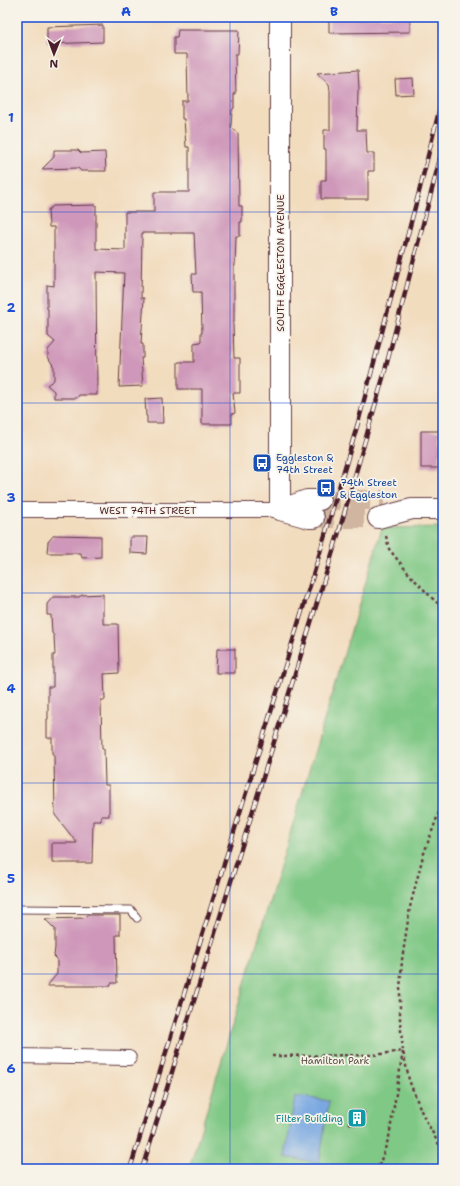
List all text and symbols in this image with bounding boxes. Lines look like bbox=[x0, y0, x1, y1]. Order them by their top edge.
text: A bbox=[121, 3, 131, 20]
text: B bbox=[330, 3, 338, 20]
north arrow bbox=[34, 34, 74, 74]
text: N bbox=[49, 56, 58, 71]
text: 1 bbox=[8, 109, 14, 126]
street label: SOUTH EGGLESTON AVENUE bbox=[274, 194, 287, 332]
text: 2 bbox=[6, 299, 16, 316]
place label: Eggleston & 74th Street bbox=[276, 451, 334, 476]
bus stop icon: Eggleston & 74th Street bbox=[251, 452, 273, 474]
place label: 74th Street & Eggleston bbox=[340, 476, 397, 501]
bus stop icon: 74th Street & Eggleston bbox=[315, 477, 337, 499]
text: 3 bbox=[6, 489, 16, 506]
street label: WEST 74TH STREET bbox=[100, 504, 196, 517]
text: 4 bbox=[6, 680, 16, 697]
text: 5 bbox=[7, 870, 15, 887]
park label: Hamilton Park bbox=[301, 1054, 370, 1067]
text: 6 bbox=[6, 1060, 16, 1077]
building icon: Filter Building bbox=[346, 1107, 368, 1129]
place label: Filter Building bbox=[276, 1112, 343, 1125]

